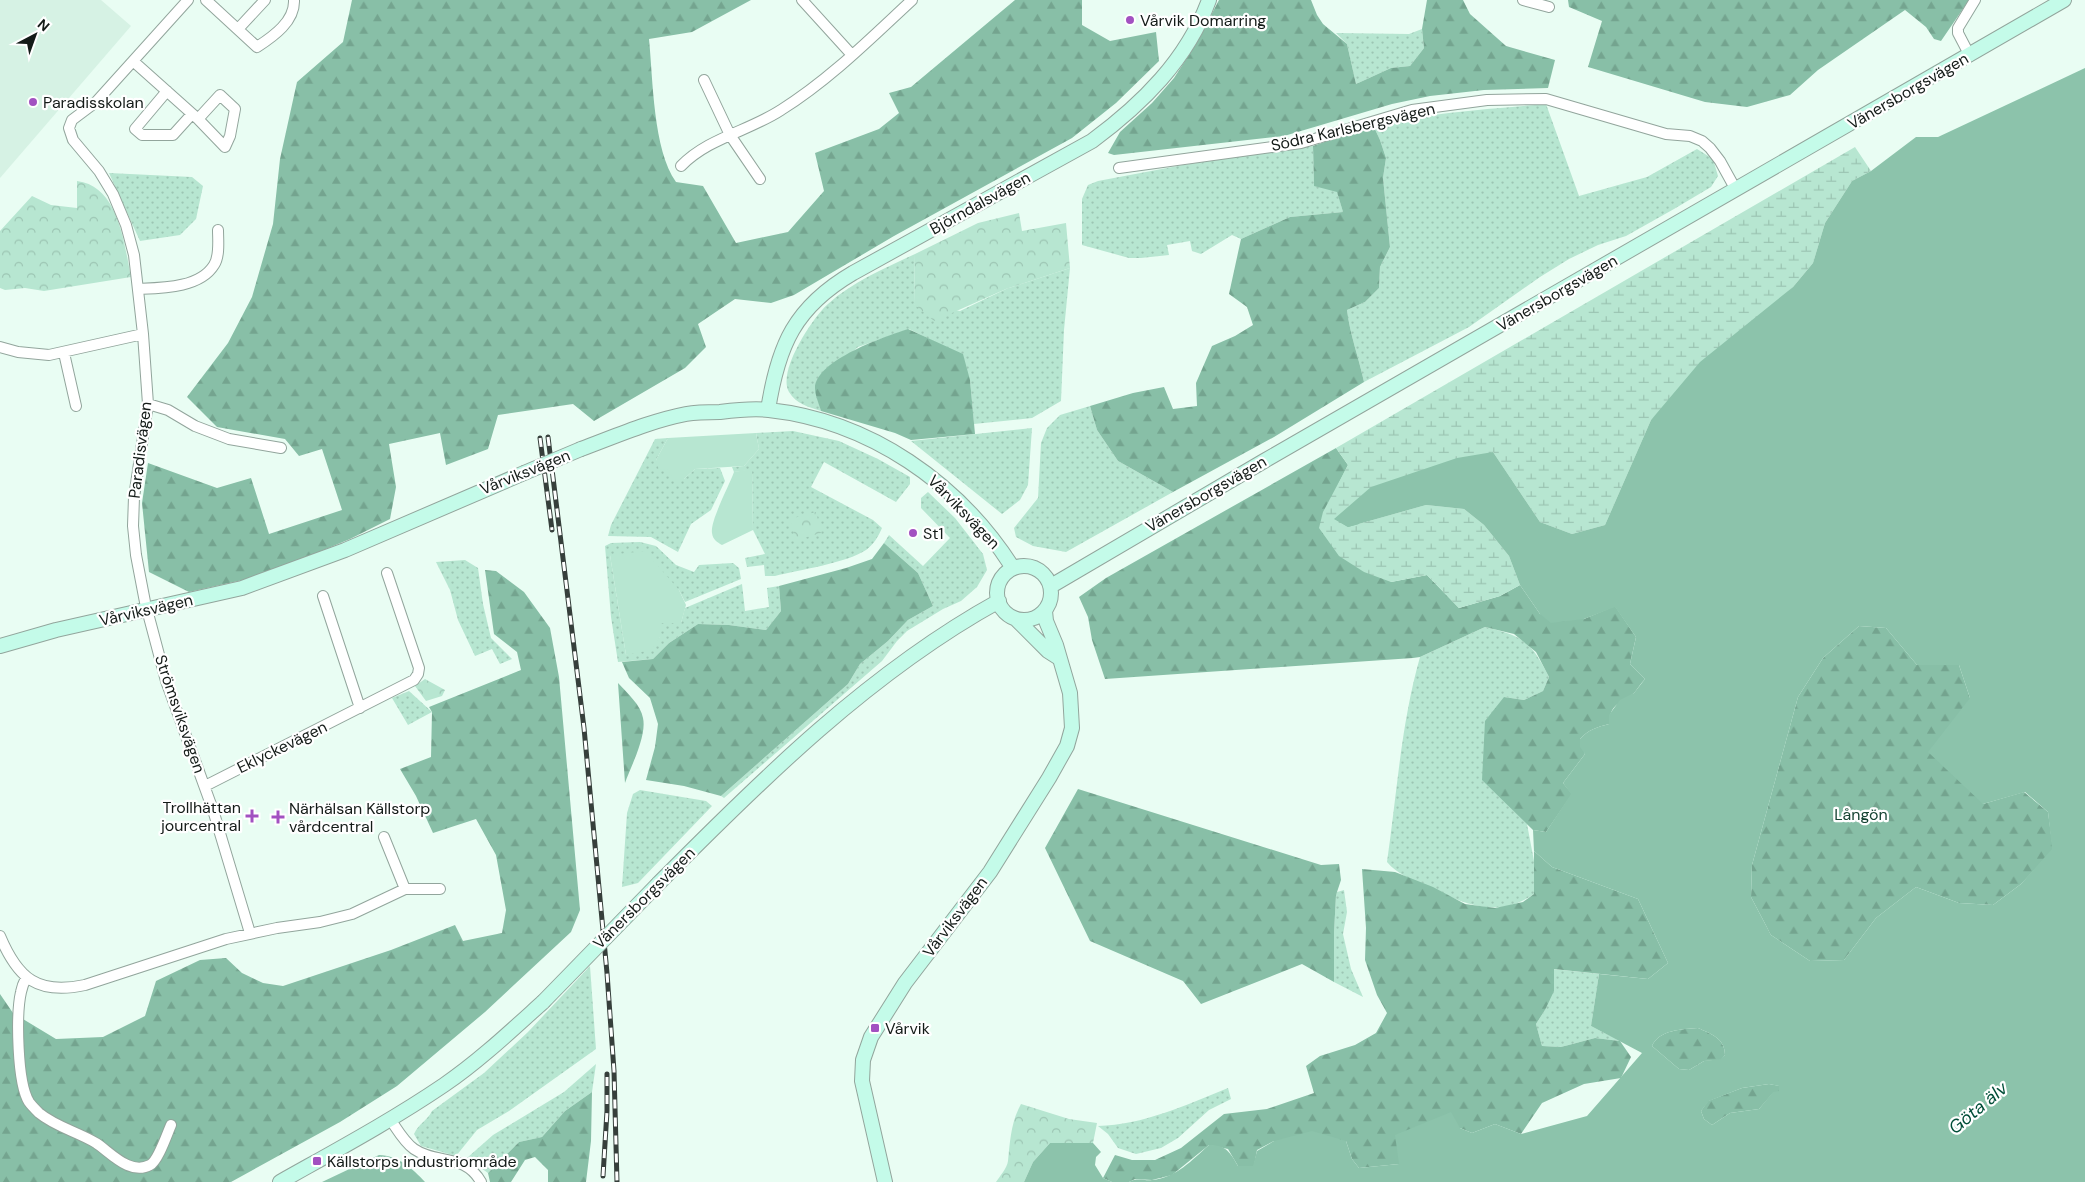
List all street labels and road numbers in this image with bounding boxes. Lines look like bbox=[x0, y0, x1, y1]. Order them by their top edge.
street label: Vänersborgsvägen bbox=[1844, 48, 1972, 134]
street label: Södra Karlsbergsvägen bbox=[1269, 98, 1437, 156]
street label: Björndalsvägen bbox=[926, 167, 1034, 239]
street label: Vänersborgsvägen bbox=[1493, 250, 1621, 336]
street label: Paradisvägen bbox=[124, 400, 156, 500]
street label: Vårviksvägen bbox=[477, 444, 573, 500]
street label: Vänersborgsvägen bbox=[1142, 451, 1270, 537]
street label: Vårviksvägen bbox=[923, 470, 1005, 554]
street label: Vårviksvägen bbox=[97, 589, 195, 631]
street label: Strömsviksvägen bbox=[150, 652, 210, 776]
street label: Eklyckevägen bbox=[233, 716, 331, 778]
street label: Vänersborgsvägen bbox=[588, 842, 700, 954]
street label: Vårviksvägen bbox=[918, 873, 992, 961]

